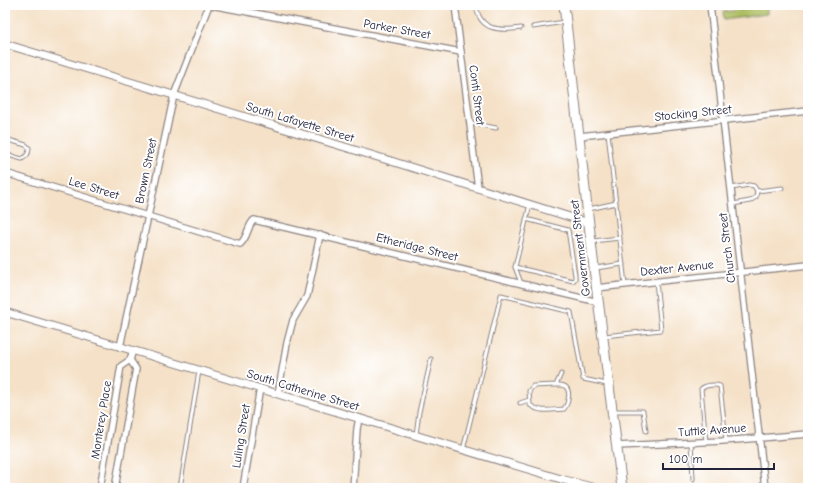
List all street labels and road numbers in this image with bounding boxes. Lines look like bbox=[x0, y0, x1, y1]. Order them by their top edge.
street label: Parker Street bbox=[363, 16, 432, 42]
street label: Conti Street bbox=[466, 64, 488, 126]
street label: South Lafayette Street bbox=[244, 99, 356, 145]
street label: Stocking Street bbox=[654, 102, 733, 124]
street label: Brown Street bbox=[132, 137, 160, 205]
street label: Lee Street bbox=[67, 174, 121, 202]
street label: Government Street bbox=[567, 198, 593, 297]
street label: Church Street bbox=[716, 212, 738, 284]
street label: Etheridge Street bbox=[375, 230, 460, 264]
street label: Dexter Avenue bbox=[640, 257, 714, 279]
street label: South Catherine Street bbox=[245, 366, 361, 414]
street label: Monterey Place bbox=[88, 380, 114, 460]
street label: Luling Street bbox=[229, 403, 253, 469]
street label: Tuttle Avenue bbox=[677, 421, 747, 439]

